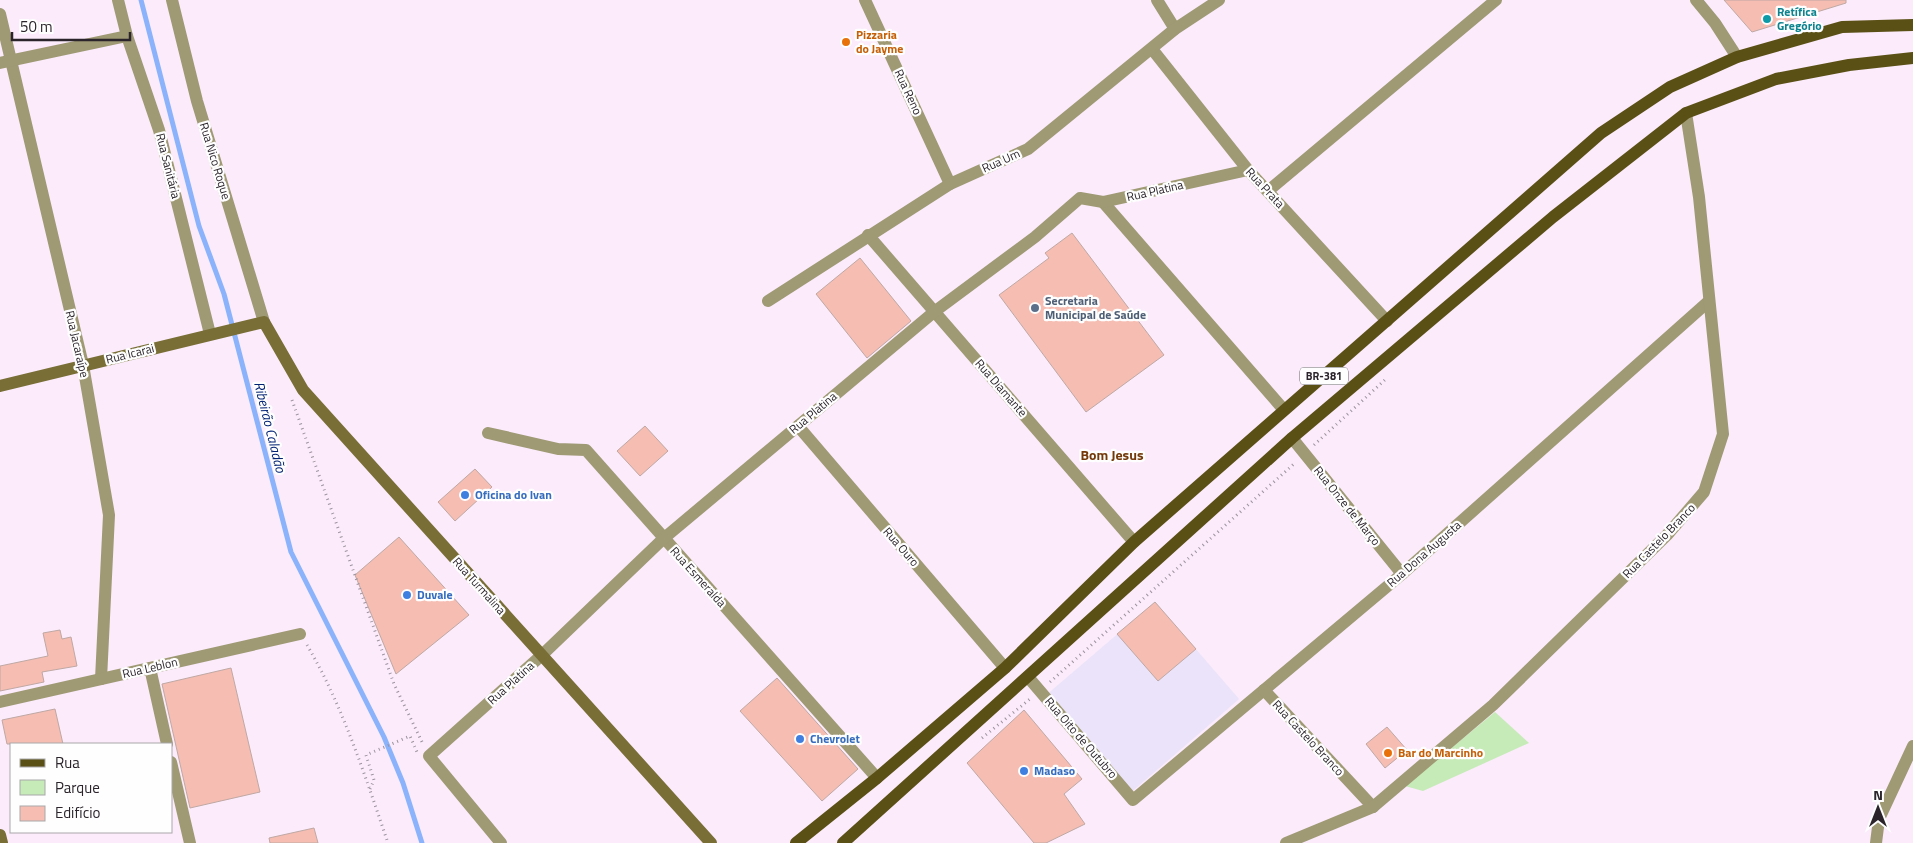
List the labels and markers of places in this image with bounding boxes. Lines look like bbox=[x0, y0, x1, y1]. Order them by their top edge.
place label: Retífica Gregório bbox=[1777, 2, 1822, 35]
marker: Retífica Gregório bbox=[1761, 13, 1773, 25]
place label: Pizzaria do Jayme bbox=[856, 25, 903, 58]
marker: Pizzaria do Jayme bbox=[840, 36, 852, 48]
place label: Secretaria Municipal de Saúde bbox=[1045, 291, 1146, 324]
marker: Secretaria Municipal de Saúde bbox=[1029, 302, 1041, 314]
place label: Oficina do Ivan bbox=[475, 485, 552, 504]
marker: Oficina do Ivan bbox=[459, 489, 471, 501]
place label: Duvale bbox=[417, 585, 453, 604]
marker: Duvale bbox=[401, 589, 413, 601]
place label: Chevrolet bbox=[810, 729, 860, 748]
marker: Chevrolet bbox=[794, 733, 806, 745]
place label: Bar do Marcinho bbox=[1398, 743, 1483, 762]
marker: Bar do Marcinho bbox=[1382, 747, 1394, 759]
place label: Madaso bbox=[1034, 761, 1075, 780]
marker: Madaso bbox=[1018, 765, 1030, 777]

